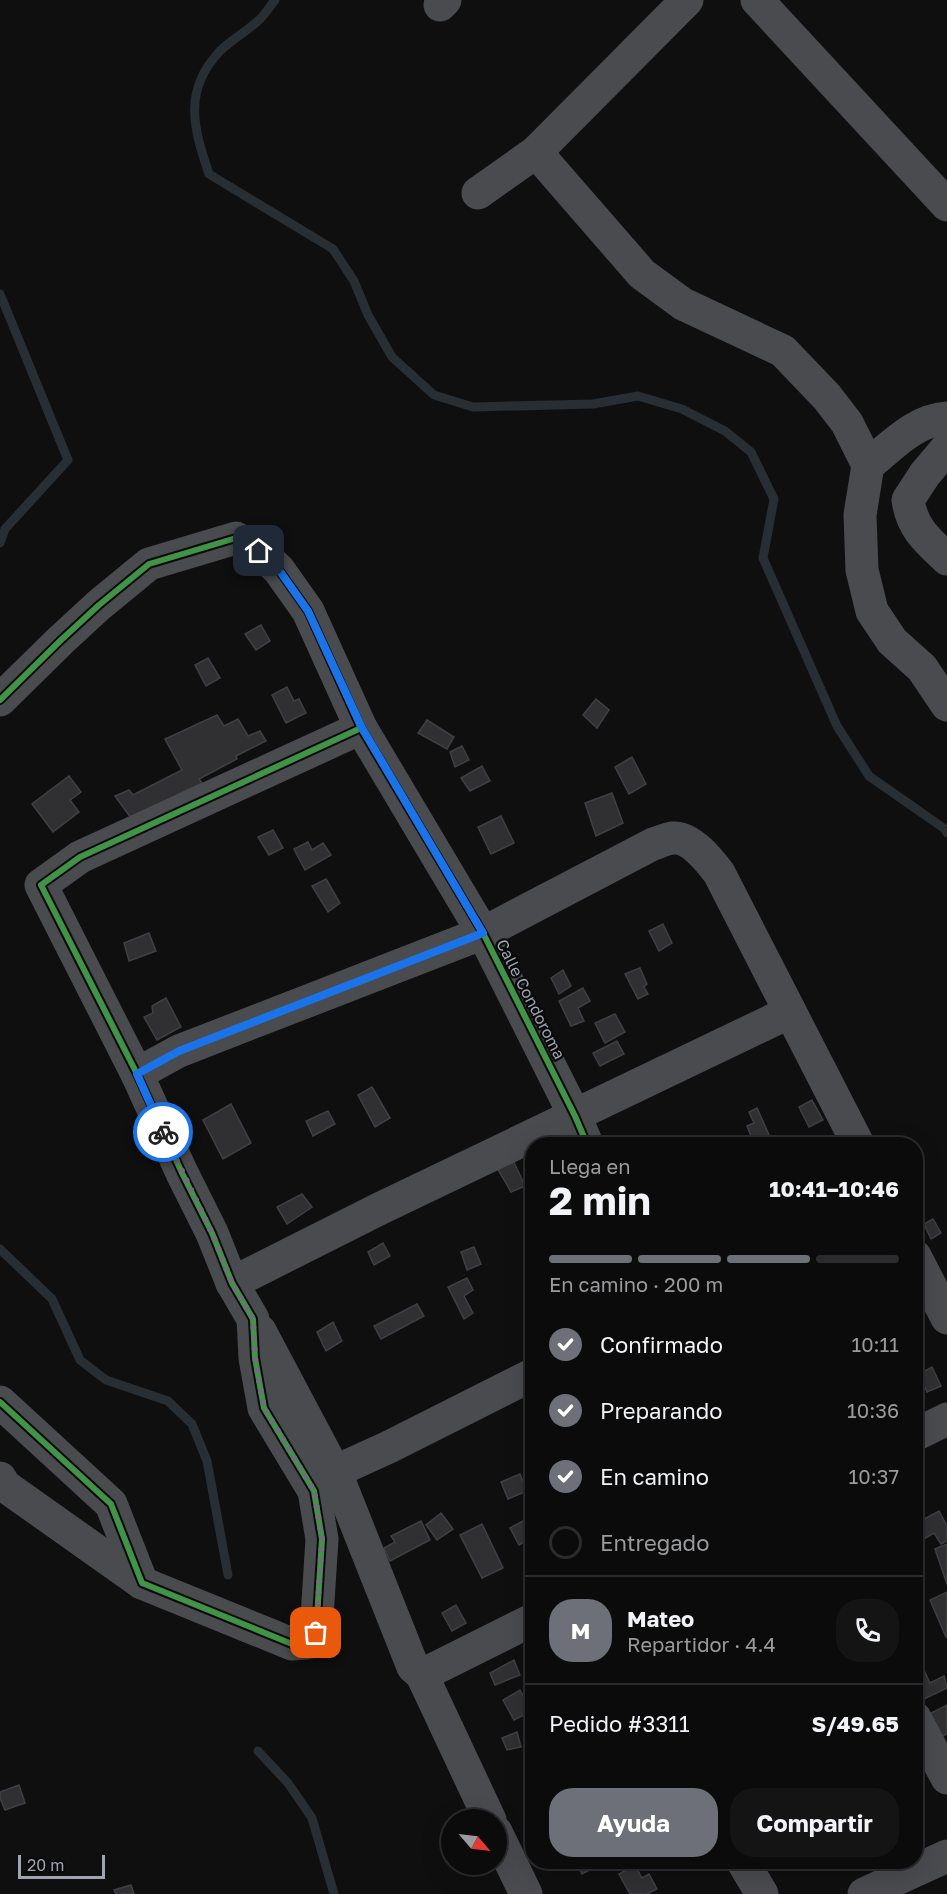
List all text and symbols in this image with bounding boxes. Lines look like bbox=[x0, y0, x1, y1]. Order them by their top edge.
pin bbox=[233, 525, 284, 576]
icon: home bbox=[242, 534, 275, 567]
street label: Calle Condoroma bbox=[492, 936, 570, 1062]
courier bbox=[133, 1102, 193, 1162]
icon: bike bbox=[147, 1116, 180, 1149]
text: Llega en bbox=[549, 1154, 631, 1178]
text: 10:41–10:46 bbox=[769, 1175, 899, 1202]
text: 2 min bbox=[549, 1177, 651, 1224]
text: En camino · 200 m bbox=[549, 1272, 723, 1296]
icon: check bbox=[549, 1328, 582, 1361]
text: Confirmado bbox=[600, 1331, 723, 1358]
text: 10:11 bbox=[852, 1332, 899, 1356]
icon: check bbox=[549, 1394, 582, 1427]
text: Preparando bbox=[600, 1397, 723, 1424]
text: 10:36 bbox=[847, 1398, 899, 1422]
icon: check bbox=[549, 1460, 582, 1493]
text: En camino bbox=[600, 1463, 709, 1490]
text: 10:37 bbox=[849, 1464, 899, 1488]
text: Entregado bbox=[600, 1529, 709, 1556]
button: phone bbox=[836, 1599, 899, 1662]
text: Mateo bbox=[627, 1605, 694, 1632]
pin bbox=[290, 1607, 341, 1658]
icon: bag bbox=[299, 1616, 332, 1649]
text: M bbox=[571, 1617, 590, 1644]
text: Repartidor · 4.4 bbox=[627, 1632, 776, 1656]
text: Pedido #3311 bbox=[549, 1710, 690, 1737]
text: S/49.65 bbox=[812, 1710, 899, 1737]
button: Ayuda bbox=[549, 1788, 718, 1857]
button: Compartir bbox=[730, 1788, 899, 1857]
north arrow bbox=[441, 1809, 507, 1875]
map controls bbox=[441, 1809, 507, 1875]
scale bar bbox=[18, 1852, 105, 1880]
text: 20 m bbox=[27, 1855, 64, 1875]

